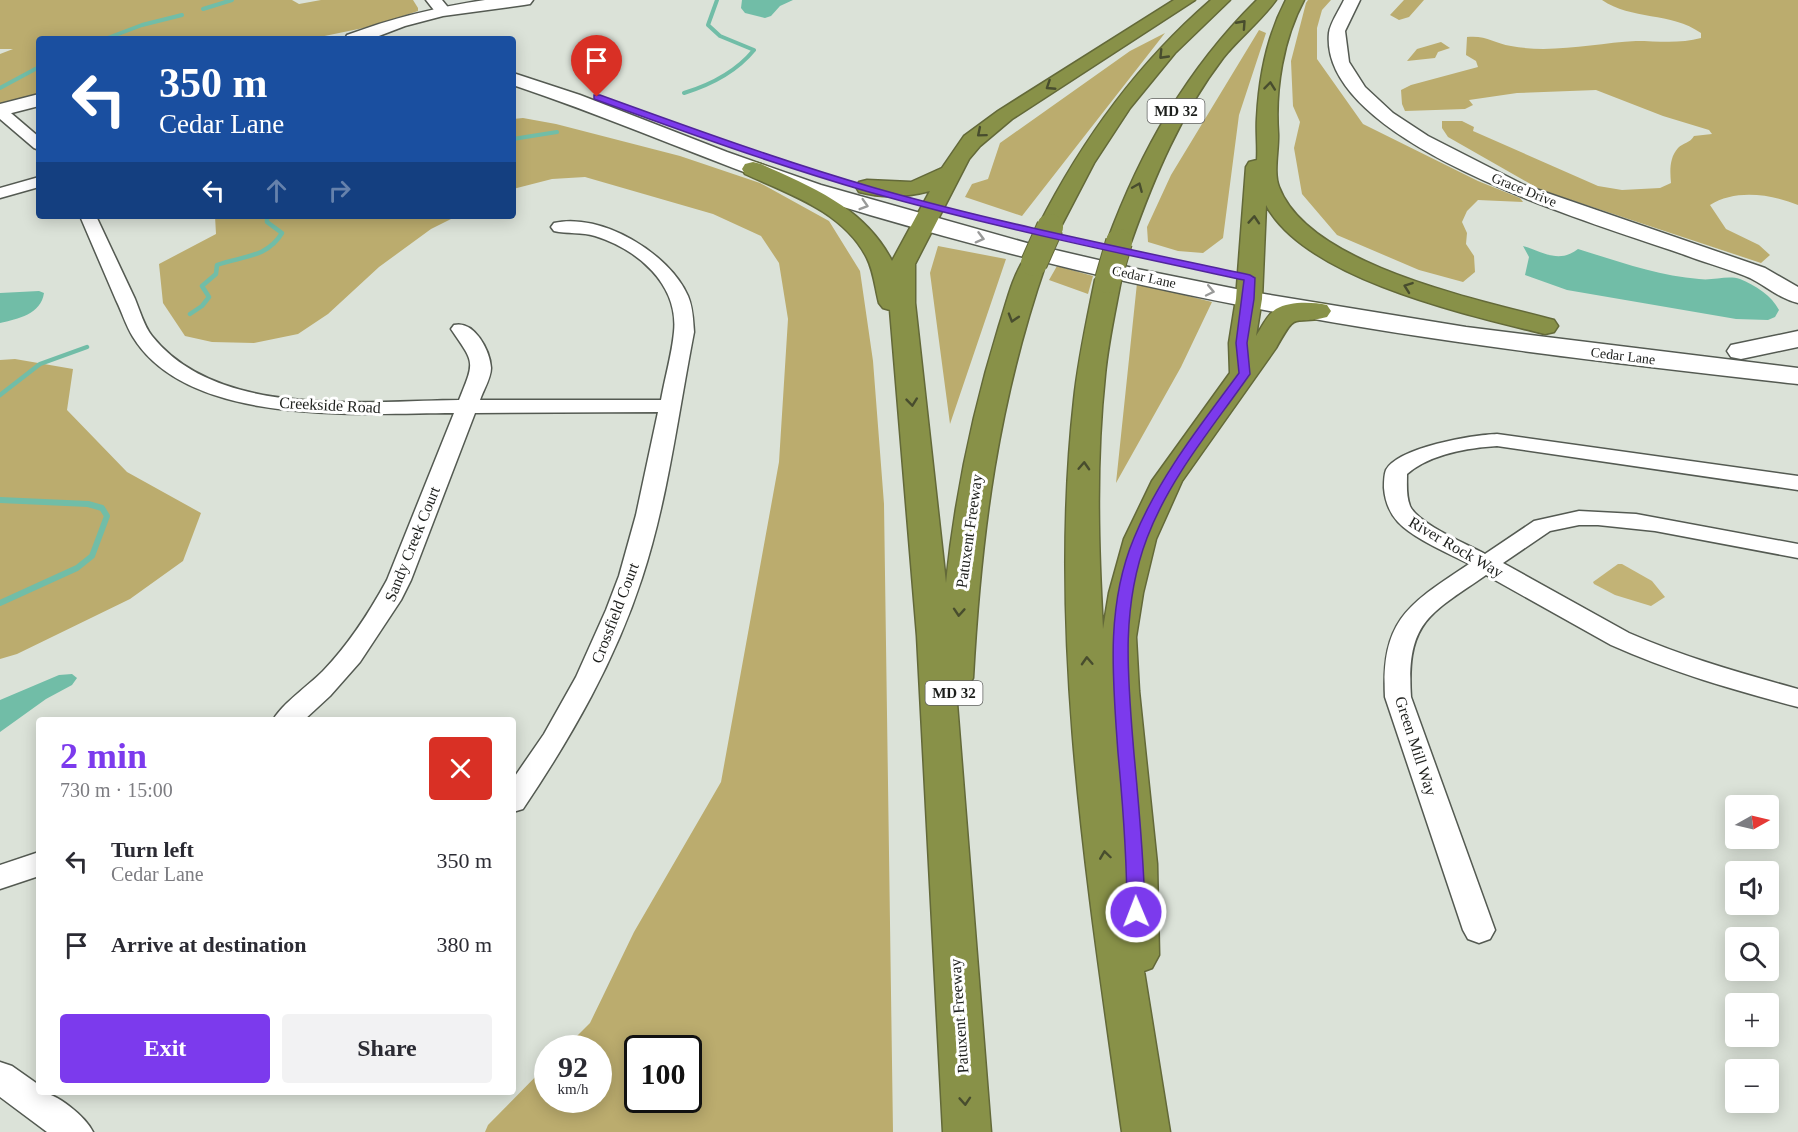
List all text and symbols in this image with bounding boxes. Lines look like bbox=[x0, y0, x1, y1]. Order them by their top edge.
one-way arrow bbox=[1235, 20, 1246, 31]
pin bbox=[571, 35, 622, 97]
icon: arrive bbox=[580, 44, 613, 77]
one-way arrow bbox=[1160, 47, 1171, 58]
icon: left bbox=[60, 60, 138, 138]
text: 350 m bbox=[159, 60, 268, 106]
one-way arrow bbox=[1046, 79, 1057, 90]
one-way arrow bbox=[1263, 81, 1276, 90]
road number: MD 32 bbox=[1148, 99, 1204, 123]
text: Cedar Lane bbox=[159, 109, 284, 139]
one-way arrow bbox=[977, 126, 988, 137]
street label: Grace Drive bbox=[1489, 170, 1559, 210]
icon: left bbox=[197, 174, 230, 207]
icon: ahead bbox=[260, 174, 293, 207]
icon: right bbox=[323, 174, 356, 207]
one-way arrow bbox=[1131, 183, 1143, 194]
one-way arrow bbox=[858, 198, 869, 210]
one-way arrow bbox=[1247, 215, 1260, 224]
one-way arrow bbox=[974, 231, 984, 243]
street label: Cedar Lane bbox=[1111, 263, 1177, 291]
one-way arrow bbox=[1403, 282, 1414, 295]
one-way arrow bbox=[1204, 284, 1214, 297]
one-way arrow bbox=[1008, 312, 1020, 323]
street label: Cedar Lane bbox=[1590, 345, 1656, 367]
street label: Creekside Road bbox=[279, 394, 381, 416]
one-way arrow bbox=[906, 398, 918, 407]
one-way arrow bbox=[1078, 462, 1091, 471]
street label: Patuxent Freeway bbox=[953, 473, 986, 589]
street label: Sandy Creek Court bbox=[381, 483, 444, 604]
street label: River Rock Way bbox=[1405, 513, 1506, 582]
street label: Crossfield Court bbox=[588, 560, 642, 666]
one-way arrow bbox=[952, 608, 965, 617]
one-way arrow bbox=[1081, 657, 1094, 666]
road number: MD 32 bbox=[926, 681, 982, 705]
street label: Green Mill Way bbox=[1391, 694, 1440, 798]
text: 2 min bbox=[60, 736, 147, 776]
button: close bbox=[429, 737, 492, 800]
text: 730 m · 15:00 bbox=[60, 779, 173, 801]
north arrow bbox=[1725, 795, 1779, 849]
map controls bbox=[1725, 795, 1779, 1113]
text: Turn left bbox=[111, 837, 194, 862]
icon: left bbox=[60, 845, 93, 878]
text: 350 m bbox=[436, 848, 492, 873]
one-way arrow bbox=[1100, 851, 1112, 860]
button: sound bbox=[1725, 861, 1779, 915]
text: Cedar Lane bbox=[111, 863, 204, 885]
position arrow bbox=[1104, 880, 1168, 944]
button: search bbox=[1725, 927, 1779, 981]
icon: arrive bbox=[60, 929, 93, 962]
text: Arrive at destination bbox=[111, 932, 307, 957]
text: 380 m bbox=[436, 932, 492, 957]
street label: Patuxent Freeway bbox=[947, 958, 972, 1074]
button: + bbox=[1725, 993, 1779, 1047]
button: Exit bbox=[60, 1014, 270, 1083]
button: Share bbox=[282, 1014, 492, 1083]
speed limit sign: 100 bbox=[624, 1035, 702, 1113]
text: 92 bbox=[558, 1050, 588, 1083]
button: − bbox=[1725, 1059, 1779, 1113]
text: km/h bbox=[558, 1081, 588, 1097]
one-way arrow bbox=[958, 1096, 971, 1105]

